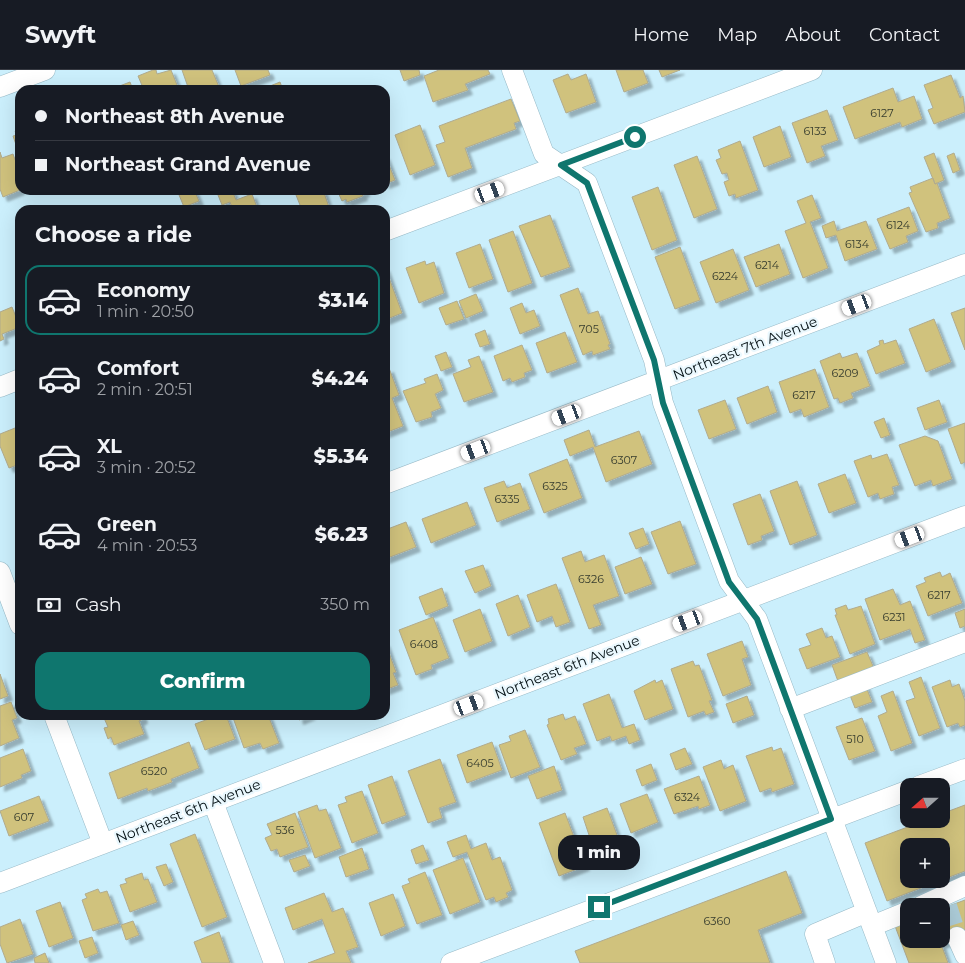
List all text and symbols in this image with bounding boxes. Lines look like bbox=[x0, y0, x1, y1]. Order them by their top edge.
text: Swyft bbox=[25, 20, 96, 49]
text: Home bbox=[633, 24, 689, 46]
text: Map bbox=[717, 24, 757, 46]
text: About bbox=[785, 24, 841, 46]
text: Contact bbox=[869, 24, 940, 46]
text: Northeast 8th Avenue bbox=[65, 105, 284, 128]
house number: 6127 bbox=[870, 106, 894, 120]
house number: 6133 bbox=[803, 124, 827, 138]
route start bbox=[624, 126, 646, 148]
text: Northeast Grand Avenue bbox=[65, 153, 311, 176]
car bbox=[473, 180, 506, 204]
house number: 6124 bbox=[886, 218, 911, 232]
text: Choose a ride bbox=[35, 221, 192, 248]
house number: 6134 bbox=[845, 237, 870, 251]
house number: 6214 bbox=[755, 258, 780, 272]
house number: 6224 bbox=[712, 269, 739, 283]
icon: car bbox=[37, 278, 82, 323]
text: Economy bbox=[97, 279, 190, 302]
text: $3.14 bbox=[318, 289, 368, 312]
car bbox=[840, 293, 873, 317]
text: 1 min · 20:50 bbox=[97, 302, 194, 321]
street label: Northeast 7th Avenue bbox=[670, 312, 820, 384]
house number: 705 bbox=[579, 322, 599, 336]
icon: car bbox=[37, 356, 82, 401]
text: Comfort bbox=[97, 357, 179, 380]
house number: 6209 bbox=[832, 366, 859, 380]
text: $4.24 bbox=[312, 367, 368, 390]
text: 2 min · 20:51 bbox=[97, 380, 193, 399]
house number: 6217 bbox=[792, 388, 816, 402]
car bbox=[550, 403, 583, 427]
icon: car bbox=[37, 434, 82, 479]
text: XL bbox=[97, 435, 122, 458]
car bbox=[459, 438, 492, 462]
text: $5.34 bbox=[314, 445, 368, 468]
house number: 6307 bbox=[611, 453, 637, 467]
text: 3 min · 20:52 bbox=[97, 458, 196, 477]
house number: 6325 bbox=[542, 479, 568, 493]
house number: 6335 bbox=[494, 492, 520, 506]
icon: car bbox=[37, 512, 82, 557]
text: Green bbox=[97, 513, 157, 536]
text: $6.23 bbox=[315, 523, 368, 546]
car bbox=[893, 525, 926, 549]
text: 4 min · 20:53 bbox=[97, 536, 197, 555]
house number: 6326 bbox=[578, 572, 604, 586]
house number: 6217 bbox=[927, 588, 951, 602]
icon: cash bbox=[35, 591, 63, 619]
text: Cash bbox=[75, 593, 122, 616]
text: 350 m bbox=[320, 595, 370, 614]
car bbox=[671, 609, 704, 633]
house number: 6231 bbox=[882, 610, 906, 624]
street label: Northeast 6th Avenue bbox=[492, 631, 642, 703]
house number: 6408 bbox=[410, 637, 438, 651]
button: Confirm bbox=[35, 652, 370, 710]
car bbox=[452, 693, 485, 717]
house number: 510 bbox=[846, 732, 864, 746]
house number: 6405 bbox=[466, 756, 494, 770]
house number: 6520 bbox=[141, 764, 167, 778]
street label: Northeast 6th Avenue bbox=[113, 775, 263, 847]
north arrow bbox=[900, 778, 950, 828]
map controls bbox=[900, 778, 950, 948]
house number: 6324 bbox=[674, 790, 701, 804]
house number: 607 bbox=[14, 810, 34, 824]
house number: 536 bbox=[275, 823, 295, 837]
callout: 1 min bbox=[558, 834, 640, 870]
button: + bbox=[900, 838, 950, 888]
text: 1 min bbox=[577, 843, 621, 862]
route end bbox=[588, 896, 610, 918]
button: − bbox=[900, 898, 950, 948]
house number: 6360 bbox=[704, 914, 730, 928]

